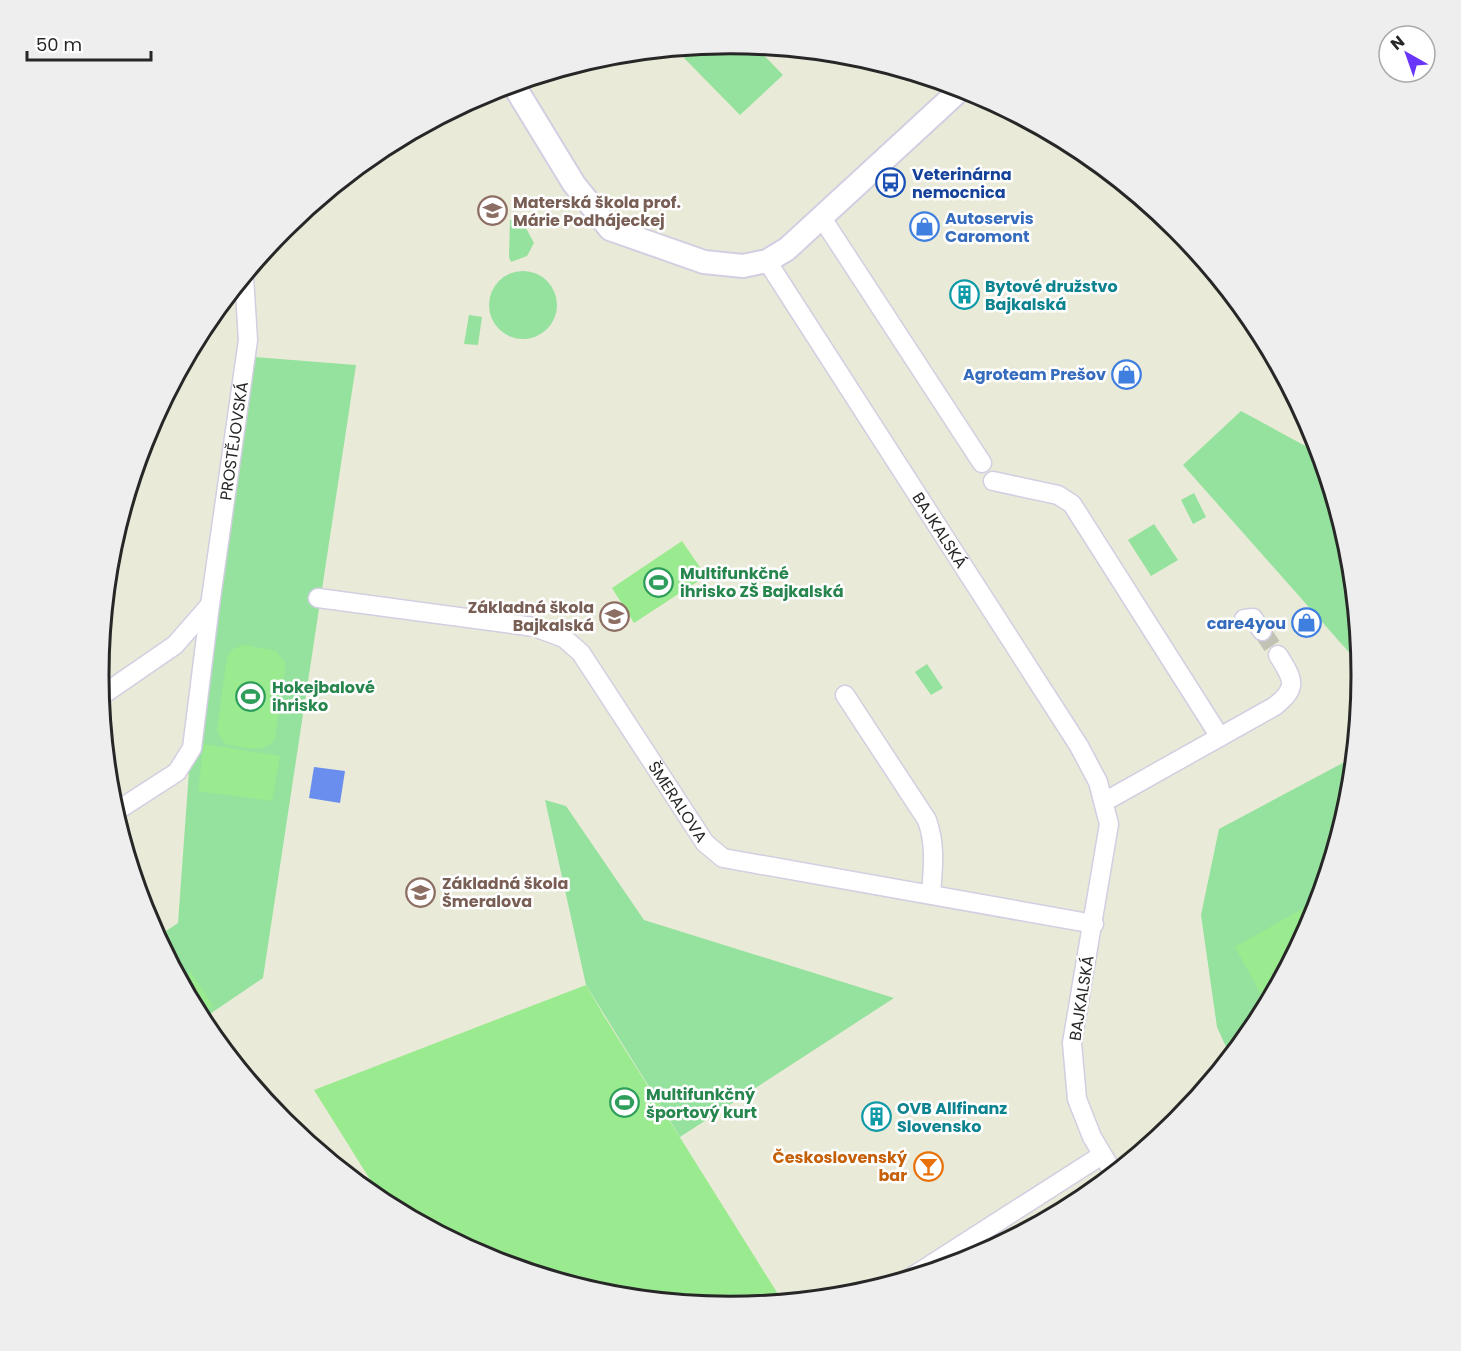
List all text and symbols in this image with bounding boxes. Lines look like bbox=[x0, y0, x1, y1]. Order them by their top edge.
scale bar bbox=[27, 24, 152, 62]
north arrow bbox=[1377, 24, 1437, 84]
text: N bbox=[1386, 30, 1410, 56]
text: 50 m bbox=[36, 32, 82, 57]
place label: Veterinárna nemocnica bbox=[912, 163, 1012, 204]
bus stop icon: Veterinárna nemocnica bbox=[875, 167, 907, 199]
place label: Materská škola prof. Márie Podhájeckej bbox=[513, 191, 681, 232]
school or university icon: Materská škola prof. Márie Podhájeckej bbox=[476, 195, 508, 227]
place label: Autoservis Caromont bbox=[945, 207, 1034, 248]
shop icon: Autoservis Caromont bbox=[908, 211, 940, 243]
place label: Bytové družstvo Bajkalská bbox=[985, 275, 1118, 316]
building icon: Bytové družstvo Bajkalská bbox=[948, 279, 980, 311]
shop icon: Agroteam Prešov bbox=[1111, 358, 1143, 390]
place label: Agroteam Prešov bbox=[963, 363, 1106, 386]
street label: PROSTĚJOVSKÁ bbox=[214, 380, 254, 502]
street label: BAJKALSKÁ bbox=[907, 488, 973, 573]
place label: Multifunkčné ihrisko ZŠ Bajkalská bbox=[680, 562, 844, 603]
sports icon: Multifunkčné ihrisko ZŠ Bajkalská bbox=[643, 566, 675, 598]
place label: Základná škola Bajkalská bbox=[468, 596, 594, 637]
school or university icon: Základná škola Bajkalská bbox=[599, 600, 631, 632]
shop icon: care4you bbox=[1291, 607, 1323, 639]
place label: care4you bbox=[1207, 612, 1286, 635]
place label: Hokejbalové ihrisko bbox=[272, 676, 375, 717]
sports icon: Hokejbalové ihrisko bbox=[235, 680, 267, 712]
street label: ŠMERALOVA bbox=[642, 757, 713, 847]
place label: Základná škola Šmeralova bbox=[442, 872, 568, 913]
school or university icon: Základná škola Šmeralova bbox=[405, 876, 437, 908]
street label: BAJKALSKÁ bbox=[1063, 954, 1100, 1042]
place label: Multifunkčný športový kurt bbox=[646, 1083, 757, 1124]
sports icon: Multifunkčný športový kurt bbox=[609, 1087, 641, 1119]
place label: OVB Allfinanz Slovensko bbox=[897, 1097, 1007, 1138]
building icon: OVB Allfinanz Slovensko bbox=[860, 1101, 892, 1133]
place label: Československý bar bbox=[773, 1146, 908, 1187]
bar icon: Československý bar bbox=[912, 1150, 944, 1182]

